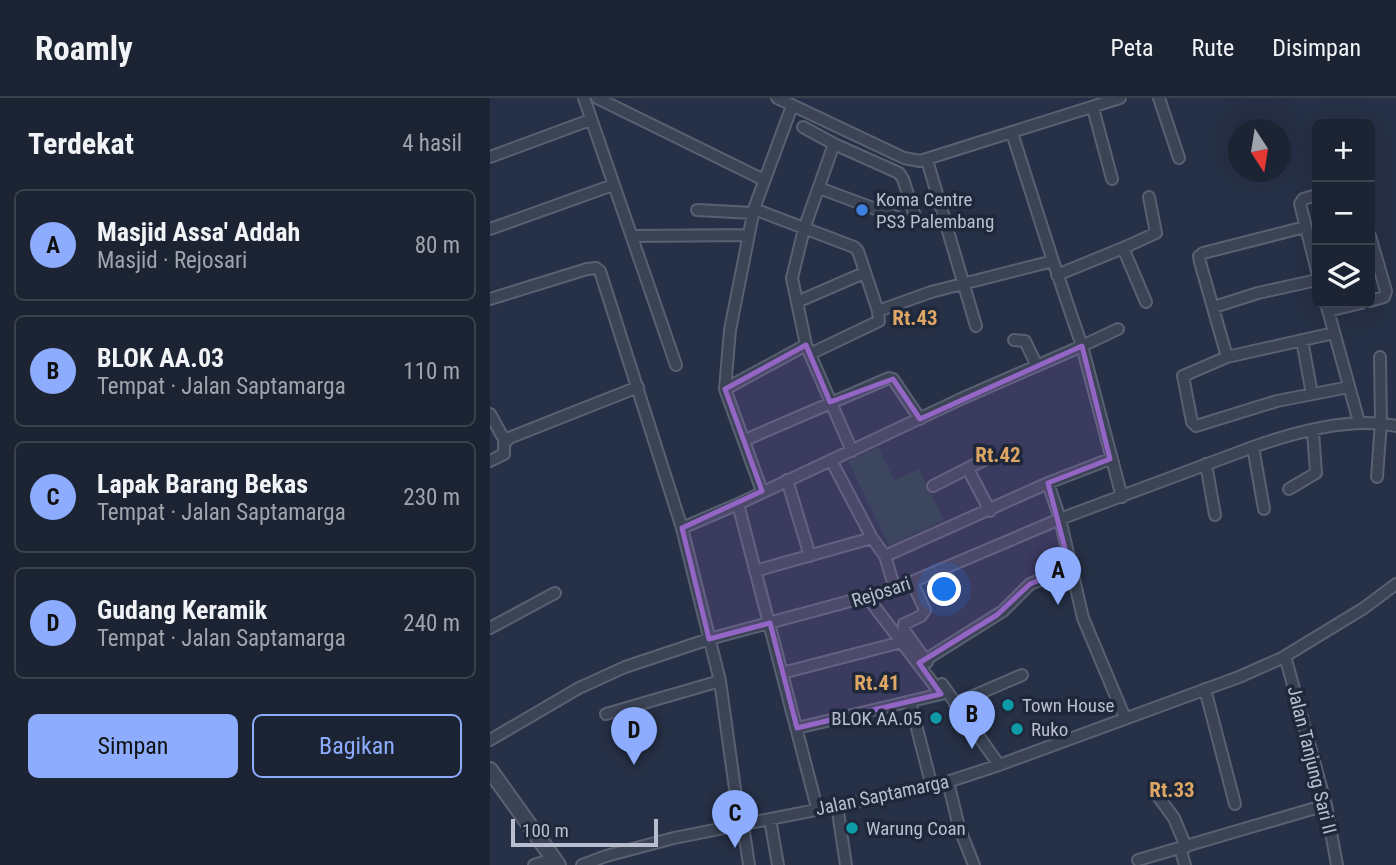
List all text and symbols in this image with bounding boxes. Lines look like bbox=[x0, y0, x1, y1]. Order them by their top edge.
text: Roamly bbox=[35, 29, 133, 68]
text: Peta bbox=[1111, 34, 1154, 62]
text: Rute bbox=[1192, 34, 1234, 62]
text: Disimpan bbox=[1272, 34, 1361, 62]
north arrow bbox=[1228, 119, 1291, 182]
map controls bbox=[1312, 119, 1375, 308]
button: + bbox=[1312, 119, 1375, 182]
text: Terdekat bbox=[28, 126, 134, 161]
text: 4 hasil bbox=[402, 130, 462, 157]
button: − bbox=[1312, 182, 1375, 245]
place label: Koma Centre PS3 Palembang bbox=[876, 188, 994, 233]
marker: Koma Centre PS3 Palembang bbox=[854, 202, 870, 218]
text: Masjid Assa' Addah bbox=[97, 217, 300, 247]
text: A bbox=[46, 232, 60, 259]
text: 80 m bbox=[415, 232, 460, 259]
button: layers bbox=[1312, 245, 1375, 308]
text: Masjid · Rejosari bbox=[97, 247, 247, 274]
district label: Rt.43 bbox=[892, 306, 938, 330]
text: BLOK AA.03 bbox=[97, 343, 224, 373]
text: B bbox=[47, 358, 59, 385]
text: 110 m bbox=[403, 358, 460, 385]
text: Tempat · Jalan Saptamarga bbox=[97, 373, 346, 400]
district label: Rt.42 bbox=[975, 443, 1021, 467]
text: Lapak Barang Bekas bbox=[97, 469, 308, 499]
text: C bbox=[46, 484, 60, 511]
text: 230 m bbox=[403, 484, 460, 511]
text: Tempat · Jalan Saptamarga bbox=[97, 499, 346, 526]
pin: A bbox=[1035, 547, 1081, 605]
street label: Rejosari bbox=[849, 572, 913, 612]
your location bbox=[927, 572, 961, 606]
text: Gudang Keramik bbox=[97, 595, 267, 625]
text: D bbox=[47, 610, 60, 637]
text: 240 m bbox=[403, 610, 460, 637]
text: Tempat · Jalan Saptamarga bbox=[97, 625, 346, 652]
district label: Rt.41 bbox=[854, 671, 900, 695]
street label: Jalan Tanjung Sari II bbox=[1283, 684, 1341, 836]
pin: B bbox=[949, 691, 995, 749]
place label: Town House bbox=[1022, 694, 1115, 717]
marker: Town House bbox=[1000, 697, 1016, 713]
pin: D bbox=[611, 707, 657, 765]
place label: BLOK AA.05 bbox=[831, 707, 922, 730]
marker: BLOK AA.05 bbox=[928, 710, 944, 726]
button: Simpan bbox=[28, 714, 238, 778]
button: Bagikan bbox=[252, 714, 462, 778]
place label: Ruko bbox=[1031, 718, 1068, 741]
marker: Ruko bbox=[1009, 721, 1025, 737]
street label: Jalan Saptamarga bbox=[813, 770, 951, 820]
district label: Rt.33 bbox=[1149, 778, 1195, 802]
pin: C bbox=[712, 790, 758, 848]
scale bar bbox=[511, 816, 658, 848]
place label: Warung Coan bbox=[866, 817, 966, 840]
text: 100 m bbox=[522, 819, 569, 842]
marker: Warung Coan bbox=[844, 820, 860, 836]

